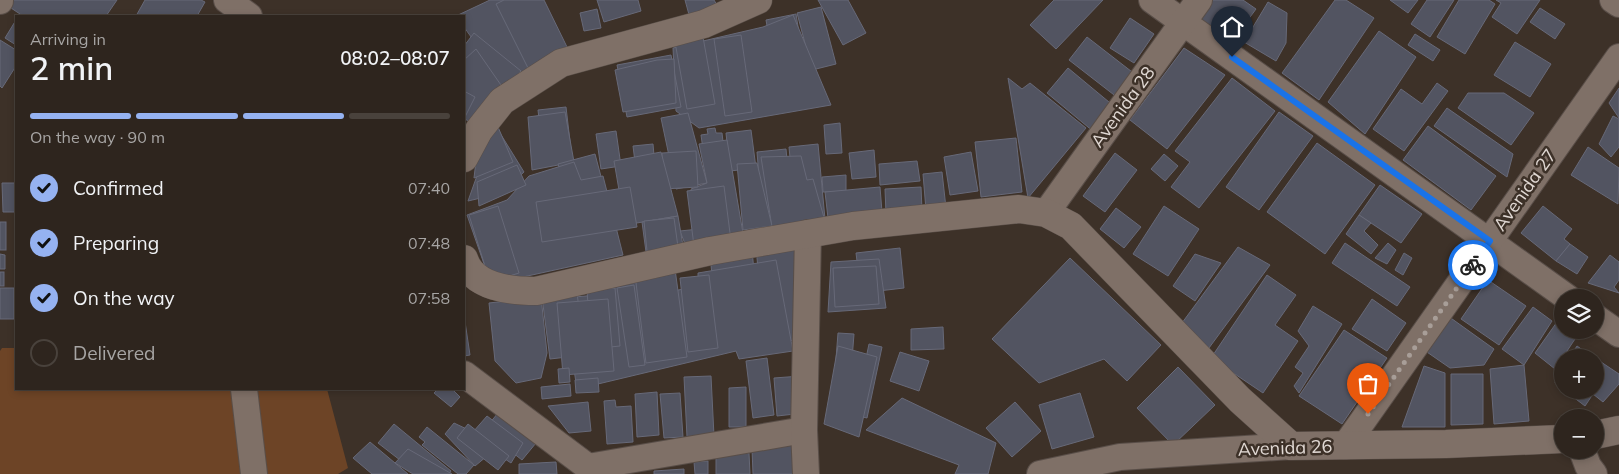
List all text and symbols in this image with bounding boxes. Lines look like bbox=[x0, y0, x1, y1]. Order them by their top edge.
pin bbox=[1211, 6, 1253, 57]
icon: home bbox=[1218, 13, 1246, 41]
text: Arriving in bbox=[30, 29, 106, 49]
text: 08:02–08:07 bbox=[340, 46, 450, 70]
text: 2 min bbox=[30, 48, 113, 88]
street label: Avenida 28 bbox=[1085, 62, 1160, 152]
text: On the way · 90 m bbox=[30, 127, 165, 147]
street label: Avenida 27 bbox=[1488, 144, 1561, 235]
icon: check bbox=[30, 174, 58, 202]
text: Confirmed bbox=[73, 176, 164, 200]
text: 07:40 bbox=[408, 178, 450, 198]
icon: check bbox=[30, 229, 58, 257]
text: Preparing bbox=[73, 231, 159, 255]
text: 07:48 bbox=[408, 233, 450, 253]
courier bbox=[1448, 240, 1498, 290]
icon: bike bbox=[1459, 251, 1487, 279]
icon: check bbox=[30, 284, 58, 312]
text: On the way bbox=[73, 286, 175, 310]
text: 07:58 bbox=[408, 288, 450, 308]
map controls bbox=[1554, 289, 1604, 459]
button: layers bbox=[1554, 289, 1604, 339]
text: Delivered bbox=[73, 341, 155, 365]
button: + bbox=[1554, 349, 1604, 399]
pin bbox=[1347, 363, 1389, 414]
icon: bag bbox=[1354, 370, 1382, 398]
button: − bbox=[1554, 409, 1604, 459]
street label: Avenida 26 bbox=[1237, 434, 1333, 461]

